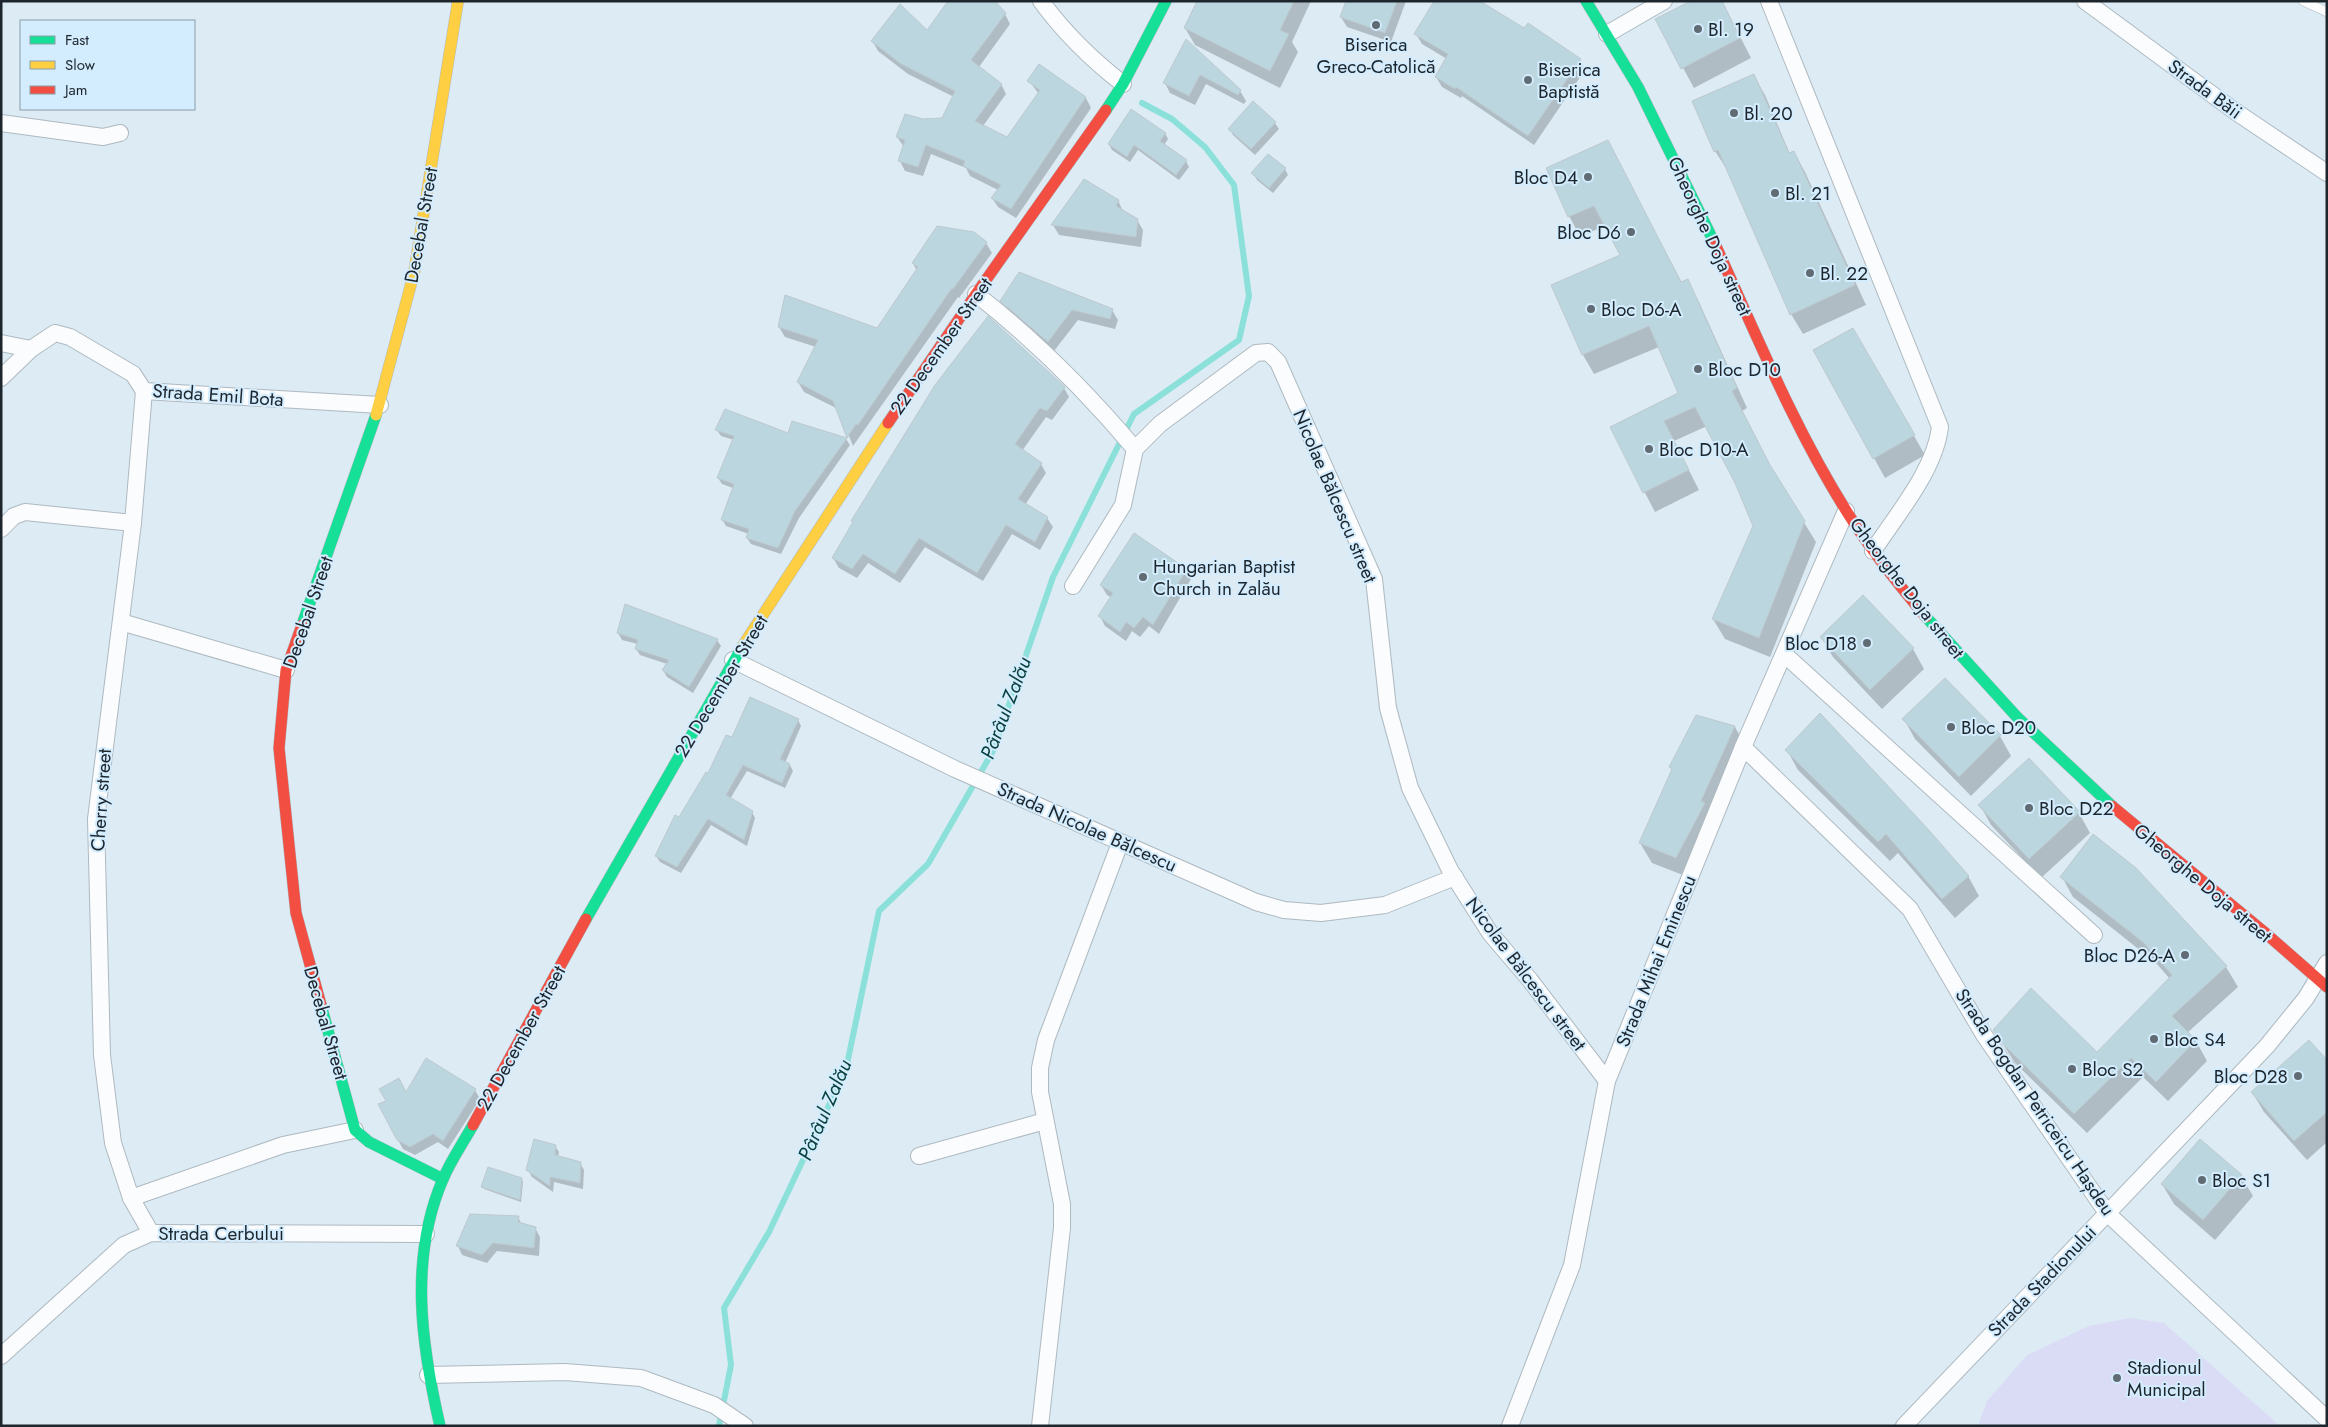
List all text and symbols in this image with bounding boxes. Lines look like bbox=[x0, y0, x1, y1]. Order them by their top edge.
place label: Bl. 19 bbox=[1708, 16, 1754, 43]
marker: Biserica Greco-Catolică bbox=[1370, 19, 1382, 31]
legend bbox=[20, 20, 195, 110]
marker: Bl. 19 bbox=[1692, 23, 1704, 35]
text: Fast bbox=[65, 29, 89, 51]
place label: Biserica Greco-Catolică bbox=[1317, 31, 1435, 80]
street label: Strada Băii bbox=[2162, 53, 2248, 125]
text: Slow bbox=[65, 54, 96, 76]
place label: Biserica Baptistă bbox=[1538, 56, 1601, 105]
marker: Biserica Baptistă bbox=[1522, 74, 1534, 86]
text: Jam bbox=[63, 79, 88, 101]
place label: Bl. 20 bbox=[1744, 100, 1793, 127]
marker: Bl. 20 bbox=[1728, 107, 1740, 119]
street label: Gheorghe Doja street bbox=[1661, 152, 1759, 320]
place label: Bloc D4 bbox=[1514, 164, 1578, 191]
street label: Decebal Street bbox=[398, 165, 445, 285]
marker: Bloc D4 bbox=[1582, 171, 1594, 183]
place label: Bl. 21 bbox=[1785, 180, 1831, 207]
marker: Bl. 21 bbox=[1769, 187, 1781, 199]
place label: Bloc D6 bbox=[1557, 219, 1621, 246]
marker: Bloc D6 bbox=[1625, 226, 1637, 238]
place label: Bl. 22 bbox=[1820, 260, 1868, 287]
marker: Bl. 22 bbox=[1804, 267, 1816, 279]
street label: 22 December Street bbox=[884, 272, 999, 420]
place label: Bloc D6-A bbox=[1601, 296, 1682, 323]
marker: Bloc D6-A bbox=[1585, 303, 1597, 315]
place label: Bloc D10 bbox=[1708, 356, 1781, 383]
marker: Bloc D10 bbox=[1692, 363, 1704, 375]
street label: Strada Emil Bota bbox=[152, 377, 284, 413]
street label: Nicolae Bălcescu street bbox=[1286, 405, 1384, 587]
place label: Bloc D10-A bbox=[1659, 436, 1749, 463]
marker: Bloc D10-A bbox=[1643, 443, 1655, 455]
street label: Gheorghe Doja street bbox=[1843, 512, 1971, 665]
street label: Decebal Street bbox=[276, 552, 340, 672]
place label: Hungarian Baptist Church in Zalău bbox=[1153, 553, 1296, 602]
marker: Hungarian Baptist Church in Zalău bbox=[1137, 571, 1149, 583]
street label: 22 December Street bbox=[668, 609, 774, 762]
place label: Bloc D18 bbox=[1785, 630, 1857, 657]
marker: Bloc D18 bbox=[1861, 637, 1873, 649]
water label: Pârâul Zalău bbox=[973, 653, 1039, 763]
place label: Bloc D20 bbox=[1961, 714, 2036, 741]
marker: Bloc D20 bbox=[1945, 721, 1957, 733]
street label: Cherry street bbox=[84, 747, 118, 852]
street label: Strada Nicolae Bălcescu bbox=[993, 775, 1181, 879]
place label: Bloc D22 bbox=[2039, 795, 2114, 822]
marker: Bloc D22 bbox=[2023, 802, 2035, 814]
street label: Gheorghe Doja street bbox=[2128, 817, 2278, 949]
street label: Strada Mihai Eminescu bbox=[1609, 871, 1703, 1051]
street label: Nicolae Bălcescu street bbox=[1459, 892, 1593, 1057]
place label: Bloc D26-A bbox=[2084, 942, 2175, 969]
marker: Bloc D26-A bbox=[2179, 949, 2191, 961]
street label: 22 December Street bbox=[470, 960, 572, 1115]
street label: Decebal Street bbox=[297, 963, 355, 1083]
street label: Strada Bogdan Petriceicu Hașdeu bbox=[1949, 983, 2121, 1221]
place label: Bloc S4 bbox=[2164, 1026, 2226, 1053]
marker: Bloc S4 bbox=[2148, 1033, 2160, 1045]
water label: Pârâul Zalău bbox=[791, 1055, 859, 1165]
place label: Bloc S2 bbox=[2082, 1056, 2143, 1083]
marker: Bloc S2 bbox=[2066, 1063, 2078, 1075]
place label: Bloc D28 bbox=[2214, 1063, 2288, 1090]
marker: Bloc D28 bbox=[2292, 1070, 2304, 1082]
place label: Bloc S1 bbox=[2212, 1167, 2271, 1194]
marker: Bloc S1 bbox=[2196, 1174, 2208, 1186]
street label: Strada Stadionului bbox=[1982, 1219, 2102, 1343]
street label: Strada Cerbului bbox=[158, 1220, 284, 1247]
place label: Stadionul Municipal bbox=[2127, 1354, 2206, 1403]
marker: Stadionul Municipal bbox=[2111, 1372, 2123, 1384]

